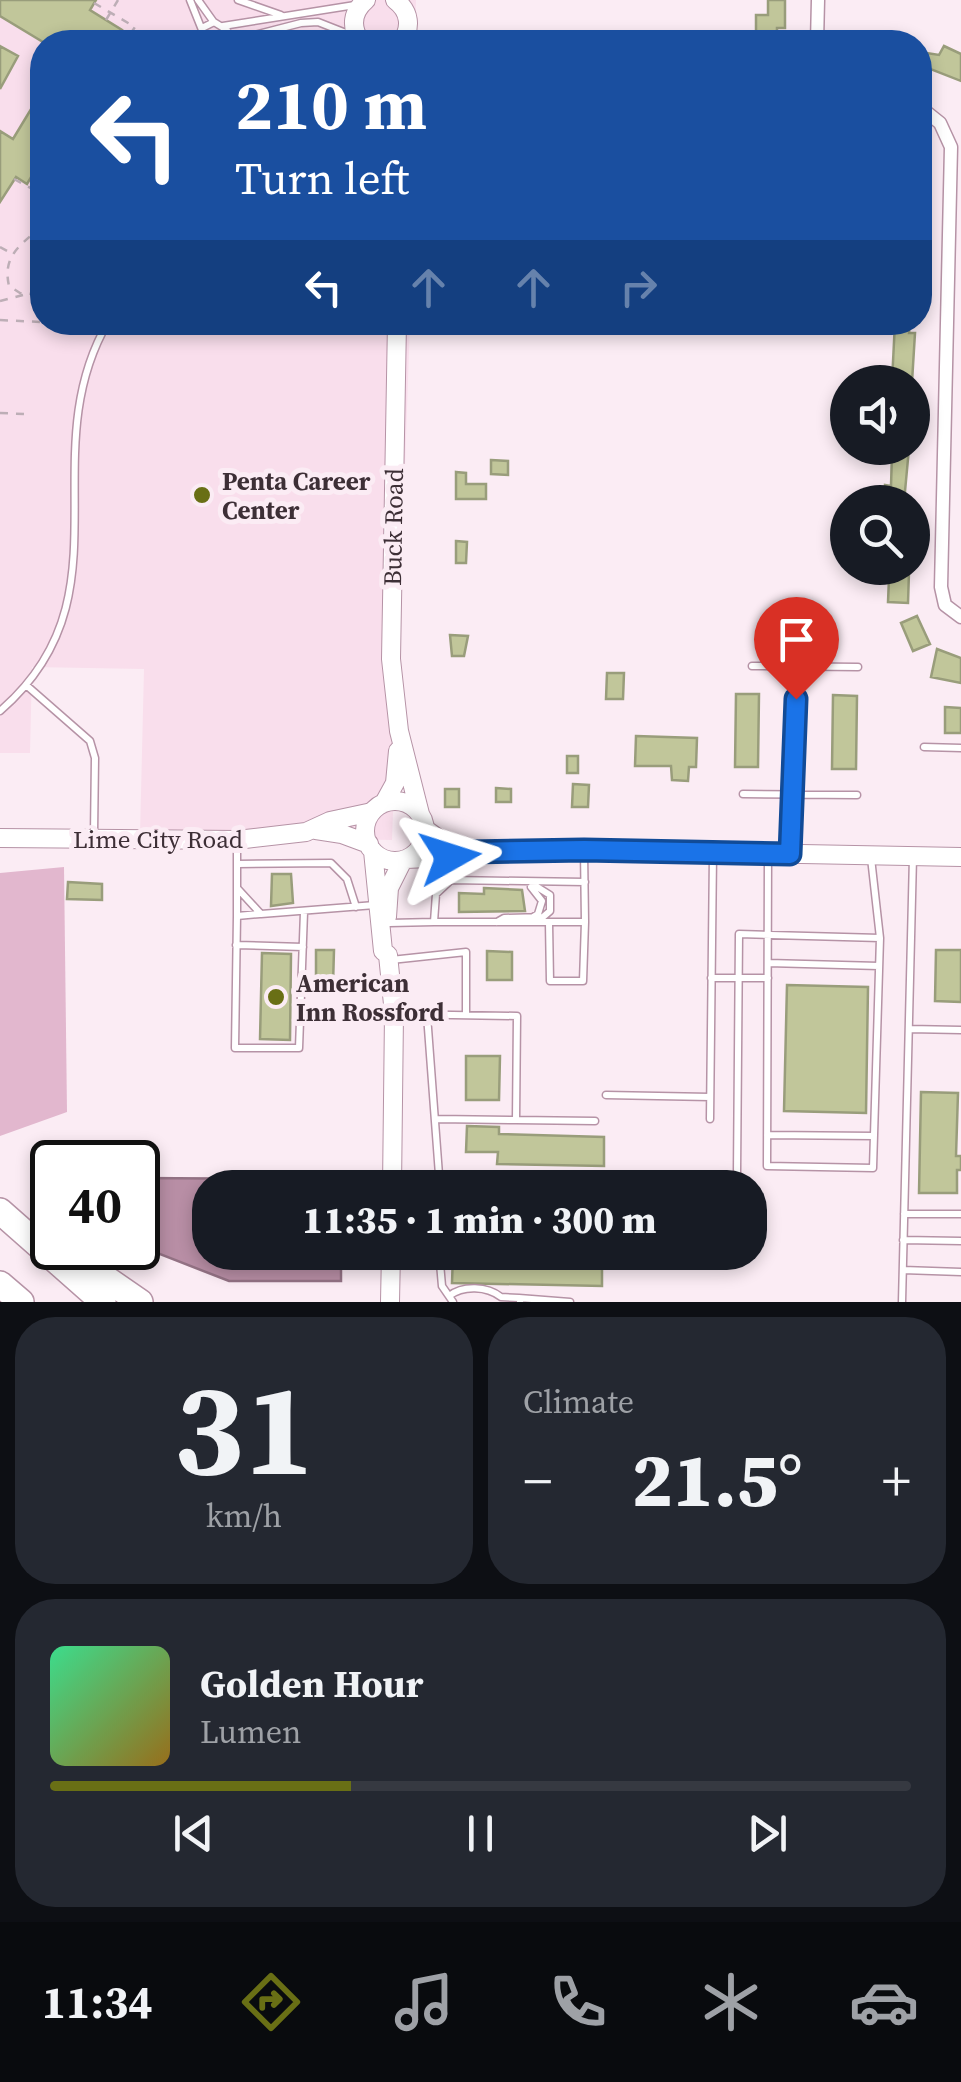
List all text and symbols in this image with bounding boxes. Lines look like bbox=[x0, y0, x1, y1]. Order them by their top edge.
text: 210 m bbox=[235, 56, 427, 152]
icon: left bbox=[70, 70, 200, 200]
text: Turn left bbox=[235, 147, 409, 209]
icon: left bbox=[296, 260, 351, 315]
icon: ahead bbox=[401, 260, 456, 315]
icon: ahead bbox=[506, 260, 561, 315]
icon: right bbox=[611, 260, 666, 315]
map controls bbox=[830, 365, 930, 585]
button: sound bbox=[830, 365, 930, 465]
place label: Penta Career Center bbox=[222, 464, 371, 527]
street label: Buck Road bbox=[375, 468, 411, 586]
marker: Penta Career Center bbox=[191, 484, 213, 506]
button: search bbox=[830, 485, 930, 585]
pin bbox=[754, 597, 839, 700]
icon: arrive bbox=[769, 612, 824, 667]
position arrow bbox=[398, 805, 502, 909]
street label: Lime City Road bbox=[73, 822, 243, 856]
place label: American Inn Rossford bbox=[296, 966, 444, 1029]
marker: American Inn Rossford bbox=[265, 986, 287, 1008]
speed limit sign: 40 bbox=[30, 1140, 160, 1270]
text: 11:35 · 1 min · 300 m bbox=[302, 1194, 657, 1246]
text: 31 bbox=[174, 1339, 314, 1518]
text: Climate bbox=[523, 1380, 634, 1424]
text: 21.5° bbox=[631, 1428, 803, 1531]
text: − bbox=[523, 1443, 552, 1518]
text: + bbox=[882, 1443, 911, 1518]
text: km/h bbox=[206, 1494, 282, 1538]
text: Golden Hour bbox=[200, 1658, 423, 1710]
text: Lumen bbox=[200, 1710, 302, 1754]
icon: previous bbox=[166, 1806, 221, 1861]
icon: pause bbox=[453, 1806, 508, 1861]
icon: next bbox=[740, 1806, 795, 1861]
icon: directions bbox=[236, 1967, 306, 2037]
icon: music bbox=[389, 1967, 459, 2037]
icon: phone bbox=[543, 1967, 613, 2037]
icon: climate bbox=[696, 1967, 766, 2037]
icon: car bbox=[849, 1967, 919, 2037]
text: 11:34 bbox=[42, 1971, 153, 2033]

